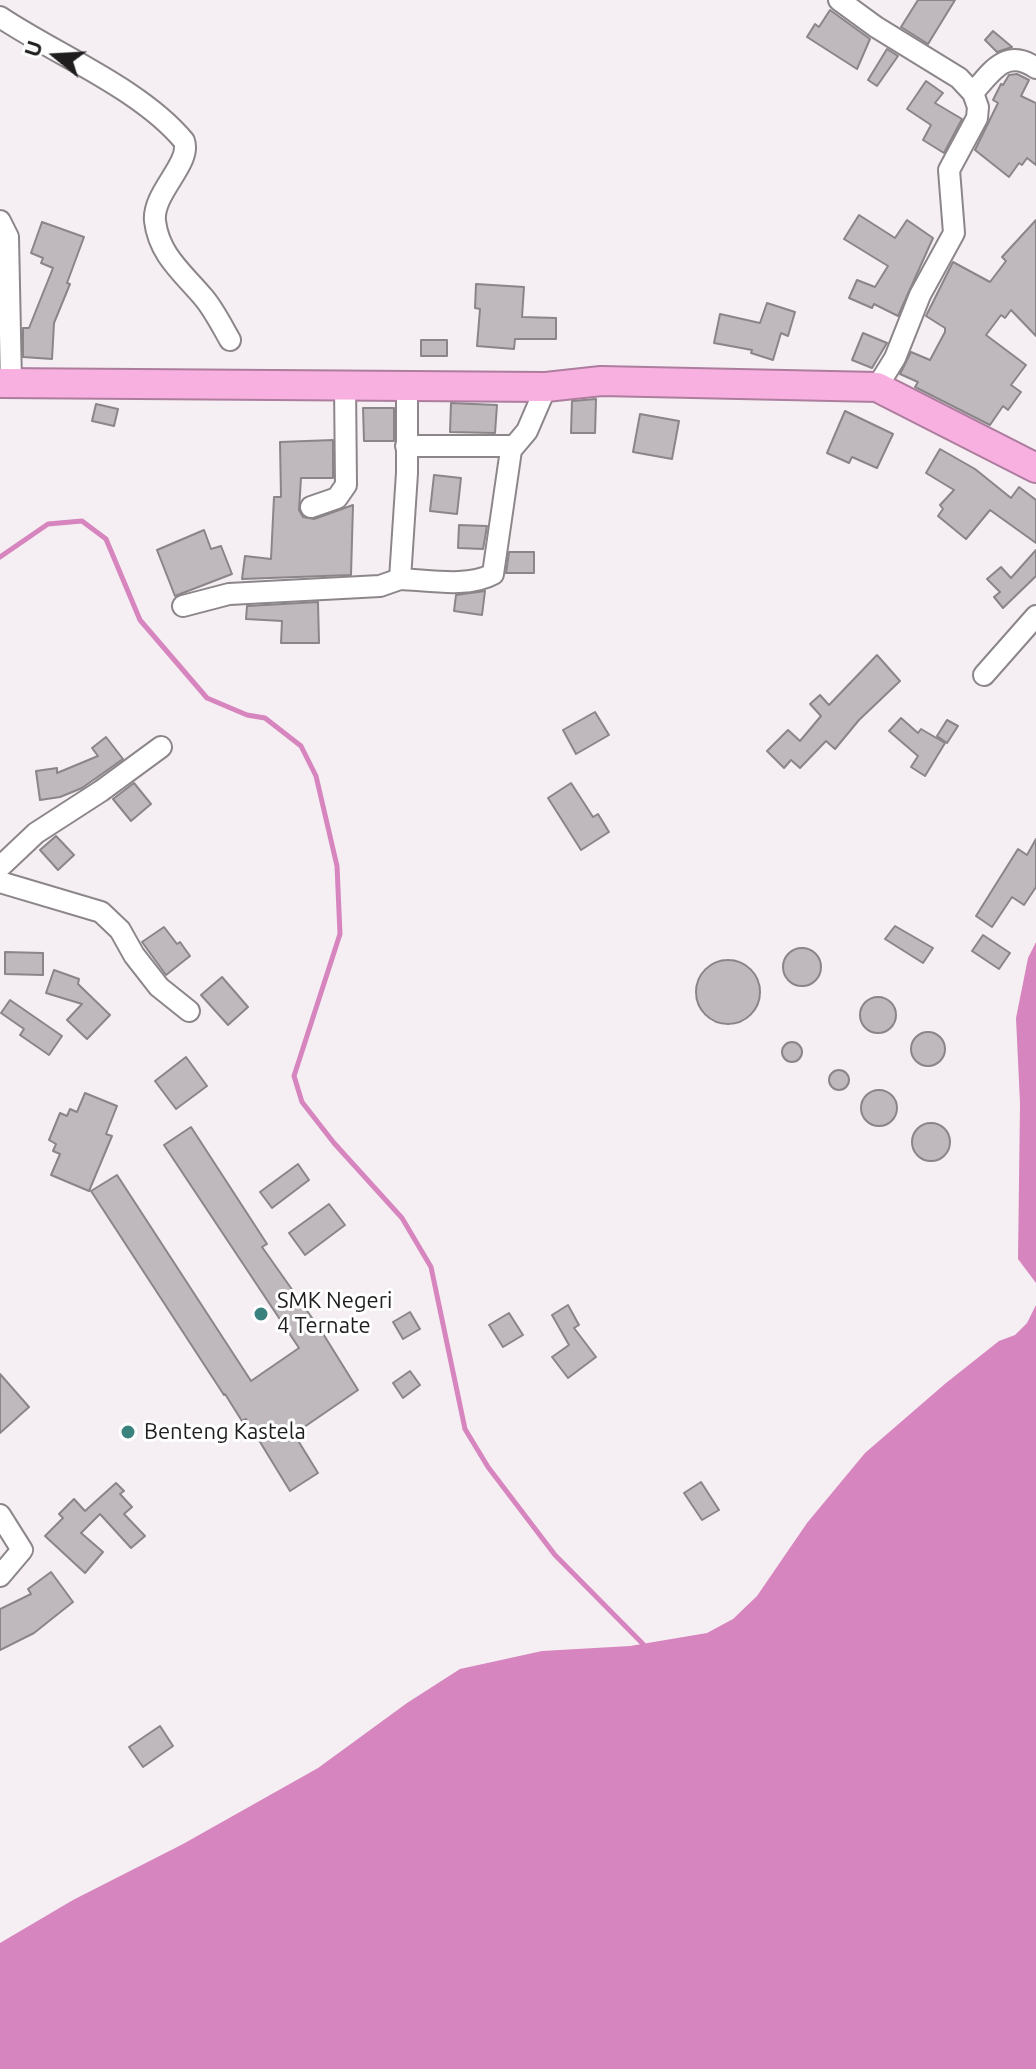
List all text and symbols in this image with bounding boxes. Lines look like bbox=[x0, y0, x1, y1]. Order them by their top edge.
north arrow bbox=[16, 16, 96, 96]
text: U bbox=[18, 37, 47, 60]
place label: SMK Negeri 4 Ternate bbox=[277, 1288, 392, 1340]
marker: SMK Negeri 4 Ternate bbox=[252, 1305, 270, 1323]
place label: Benteng Kastela bbox=[144, 1419, 306, 1445]
marker: Benteng Kastela bbox=[119, 1423, 137, 1441]

